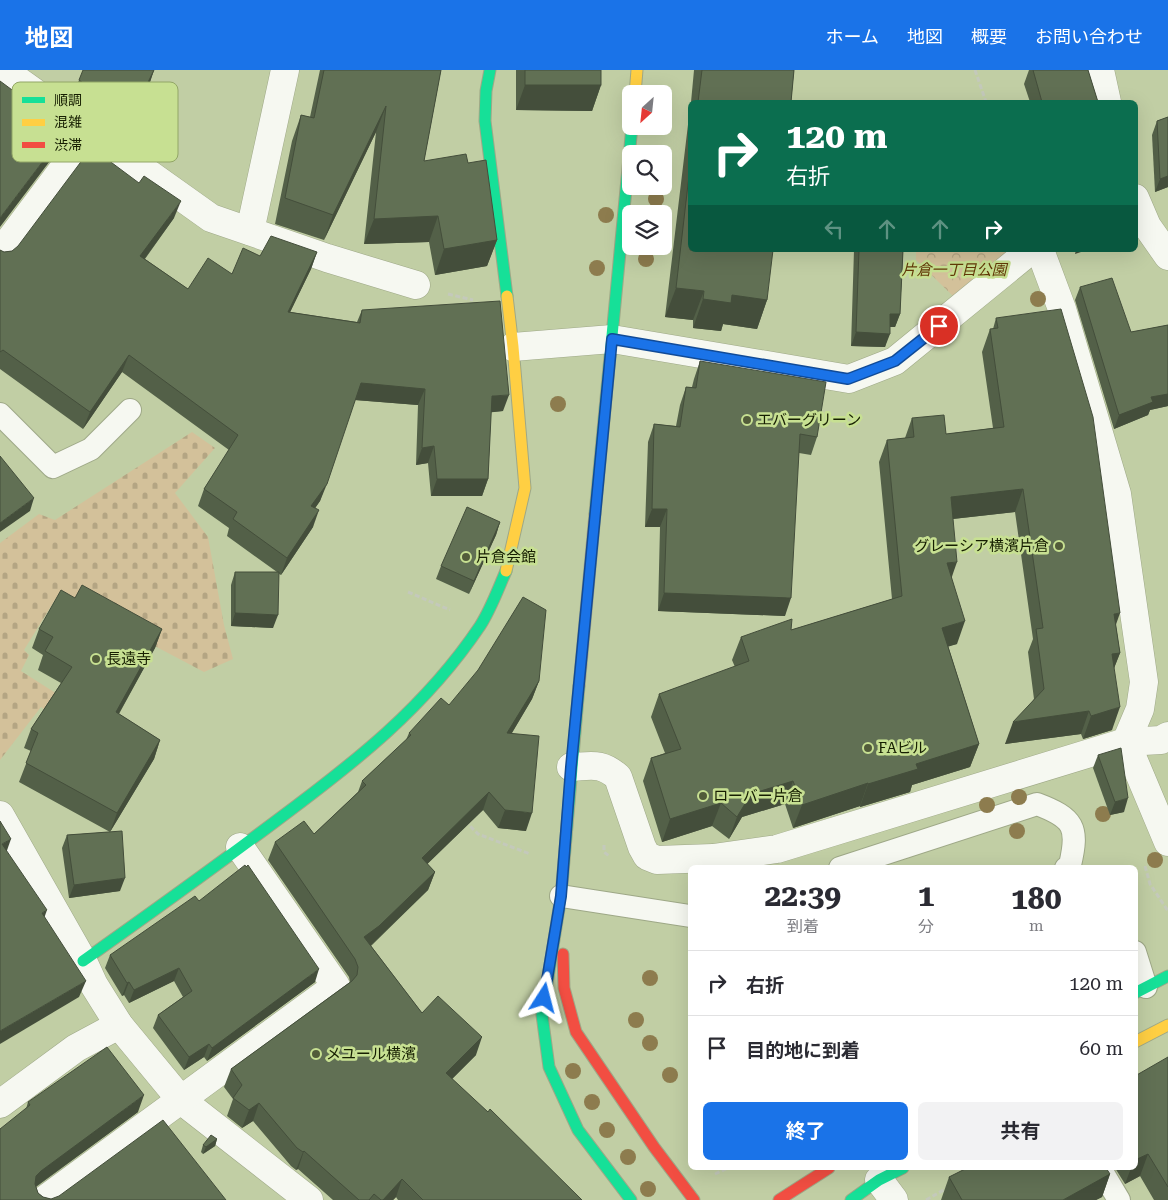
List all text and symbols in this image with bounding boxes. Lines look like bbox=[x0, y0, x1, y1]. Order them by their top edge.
text: 地図 bbox=[25, 24, 73, 52]
text: ホーム bbox=[826, 26, 879, 47]
text: 地図 bbox=[907, 26, 943, 47]
text: 概要 bbox=[971, 26, 1007, 47]
text: お問い合わせ bbox=[1035, 26, 1143, 47]
legend bbox=[12, 82, 178, 162]
north arrow bbox=[622, 85, 672, 135]
map controls bbox=[622, 85, 672, 255]
text: 順調 bbox=[54, 92, 82, 108]
text: 混雑 bbox=[54, 114, 82, 130]
text: 120 m bbox=[786, 116, 887, 157]
icon: right bbox=[703, 120, 768, 185]
text: 渋滞 bbox=[54, 137, 82, 153]
button: search bbox=[622, 145, 672, 195]
text: 右折 bbox=[786, 164, 830, 189]
button: layers bbox=[622, 205, 672, 255]
icon: left bbox=[820, 215, 848, 243]
icon: ahead bbox=[873, 215, 901, 243]
icon: ahead bbox=[926, 215, 954, 243]
icon: right bbox=[979, 215, 1007, 243]
park label: 片倉一丁目公園 bbox=[901, 261, 1008, 279]
pin bbox=[918, 305, 960, 347]
icon: arrive bbox=[925, 312, 953, 340]
place label: エバーグリーン bbox=[757, 411, 861, 429]
marker: エバーグリーン bbox=[741, 414, 753, 426]
place label: グレーシア横濱片倉 bbox=[914, 537, 1049, 555]
marker: グレーシア横濱片倉 bbox=[1053, 540, 1065, 552]
place label: 片倉会館 bbox=[476, 548, 536, 566]
marker: 片倉会館 bbox=[460, 551, 472, 563]
place label: 長遠寺 bbox=[106, 650, 151, 668]
marker: 長遠寺 bbox=[90, 653, 102, 665]
place label: FAビル bbox=[878, 739, 927, 757]
marker: FAビル bbox=[862, 742, 874, 754]
place label: ローバー片倉 bbox=[713, 787, 803, 805]
marker: ローバー片倉 bbox=[697, 790, 709, 802]
text: 22:39 bbox=[765, 878, 841, 913]
text: 1 bbox=[918, 878, 935, 913]
text: 180 bbox=[1011, 881, 1061, 916]
text: m bbox=[1029, 916, 1044, 935]
text: 到着 bbox=[787, 917, 819, 936]
text: 分 bbox=[918, 917, 934, 936]
icon: right bbox=[703, 969, 731, 997]
position arrow bbox=[517, 971, 569, 1023]
text: 120 m bbox=[1069, 972, 1123, 995]
text: 右折 bbox=[746, 974, 784, 997]
icon: arrive bbox=[703, 1034, 731, 1062]
text: 60 m bbox=[1080, 1037, 1123, 1060]
text: 目的地に到着 bbox=[746, 1039, 860, 1062]
place label: メユール横濱 bbox=[326, 1045, 416, 1063]
marker: メユール横濱 bbox=[310, 1048, 322, 1060]
button: 終了 bbox=[703, 1102, 908, 1160]
button: 共有 bbox=[918, 1102, 1123, 1160]

